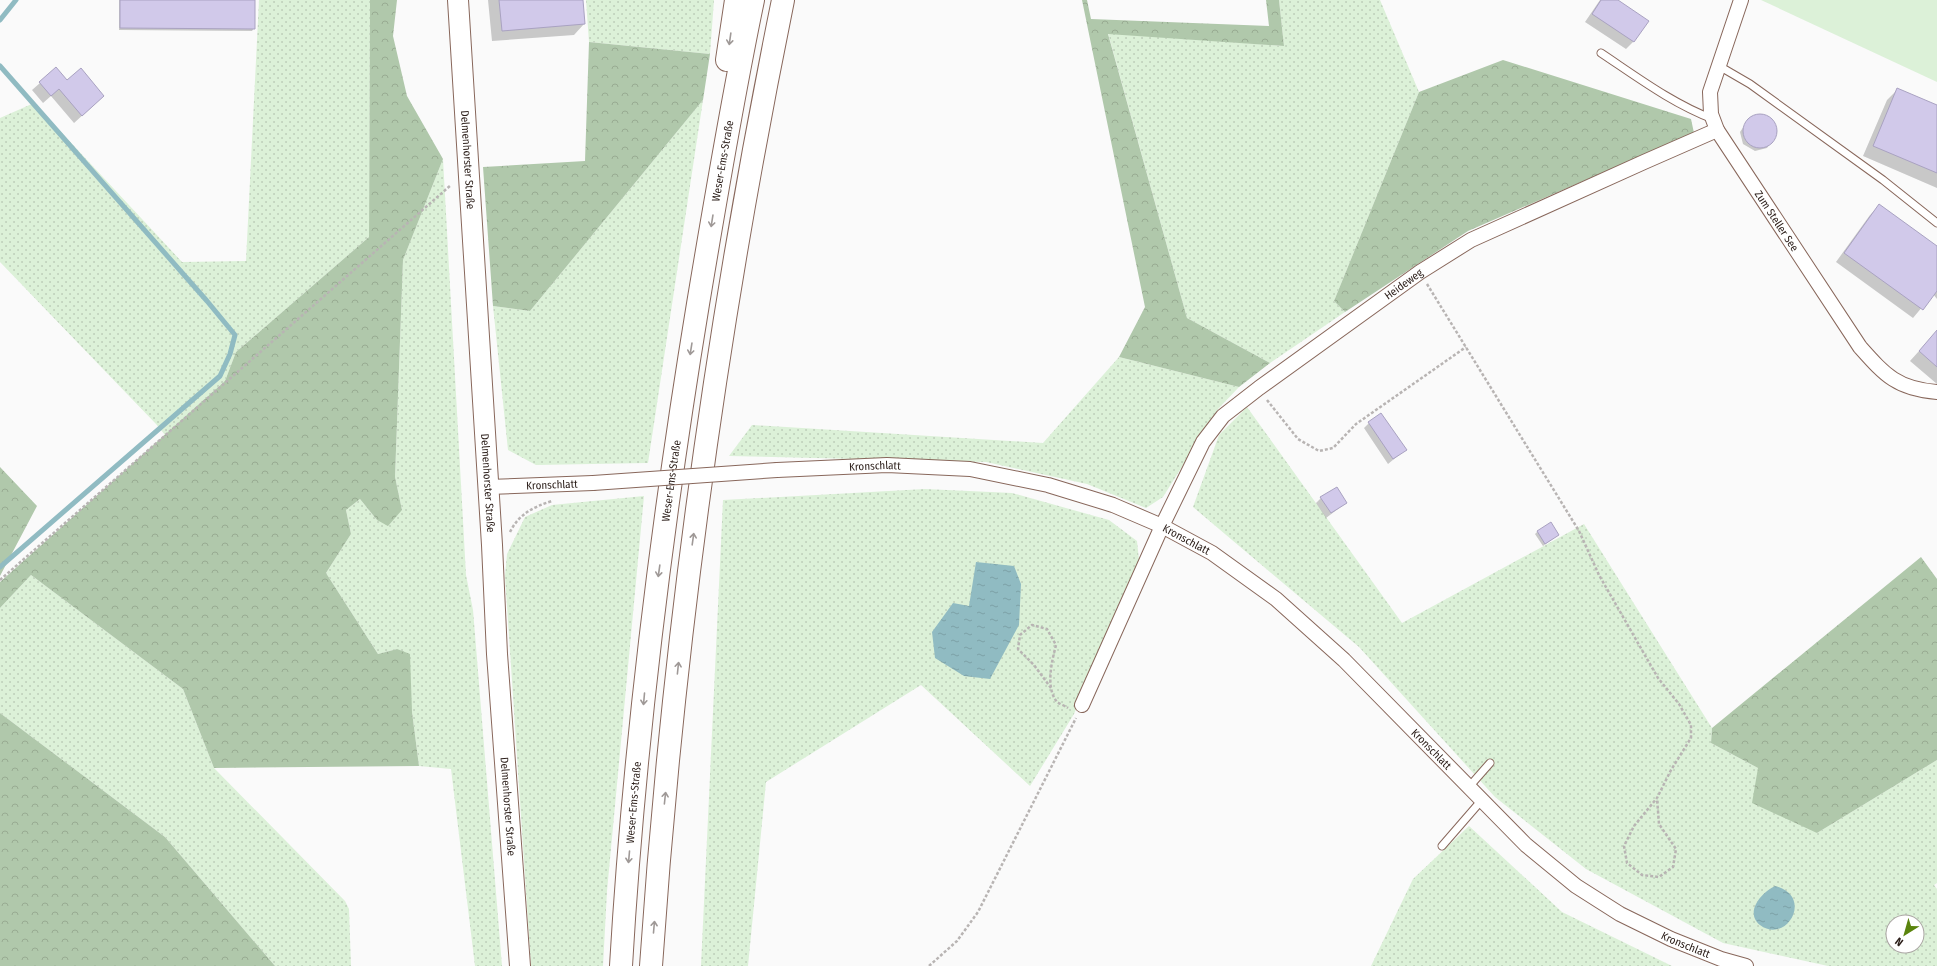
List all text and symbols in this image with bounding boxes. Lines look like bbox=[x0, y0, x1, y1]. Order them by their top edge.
one-way arrow bbox=[726, 32, 734, 45]
street label: Delmenhorster Straße bbox=[458, 110, 478, 210]
street label: Weser-Ems-Straße bbox=[709, 119, 736, 202]
street label: Zum Steller See bbox=[1752, 188, 1802, 254]
one-way arrow bbox=[708, 214, 716, 227]
street label: Heideweg bbox=[1382, 265, 1426, 302]
one-way arrow bbox=[687, 342, 695, 355]
street label: Delmenhorster Straße bbox=[479, 433, 498, 533]
street label: Weser-Ems-Straße bbox=[659, 439, 683, 522]
street label: Kronschlatt bbox=[849, 458, 901, 473]
street label: Kronschlatt bbox=[526, 477, 578, 492]
street label: Kronschlatt bbox=[1161, 521, 1213, 557]
one-way arrow bbox=[689, 533, 697, 546]
one-way arrow bbox=[655, 564, 663, 577]
one-way arrow bbox=[674, 662, 682, 675]
one-way arrow bbox=[640, 692, 647, 705]
street label: Kronschlatt bbox=[1409, 726, 1455, 772]
street label: Delmenhorster Straße bbox=[498, 757, 518, 856]
street label: Weser-Ems-Straße bbox=[623, 761, 644, 844]
one-way arrow bbox=[661, 791, 669, 804]
one-way arrow bbox=[626, 850, 633, 863]
north arrow bbox=[1885, 914, 1925, 954]
one-way arrow bbox=[651, 921, 658, 934]
street label: Kronschlatt bbox=[1659, 929, 1712, 961]
text: N bbox=[1893, 934, 1906, 949]

